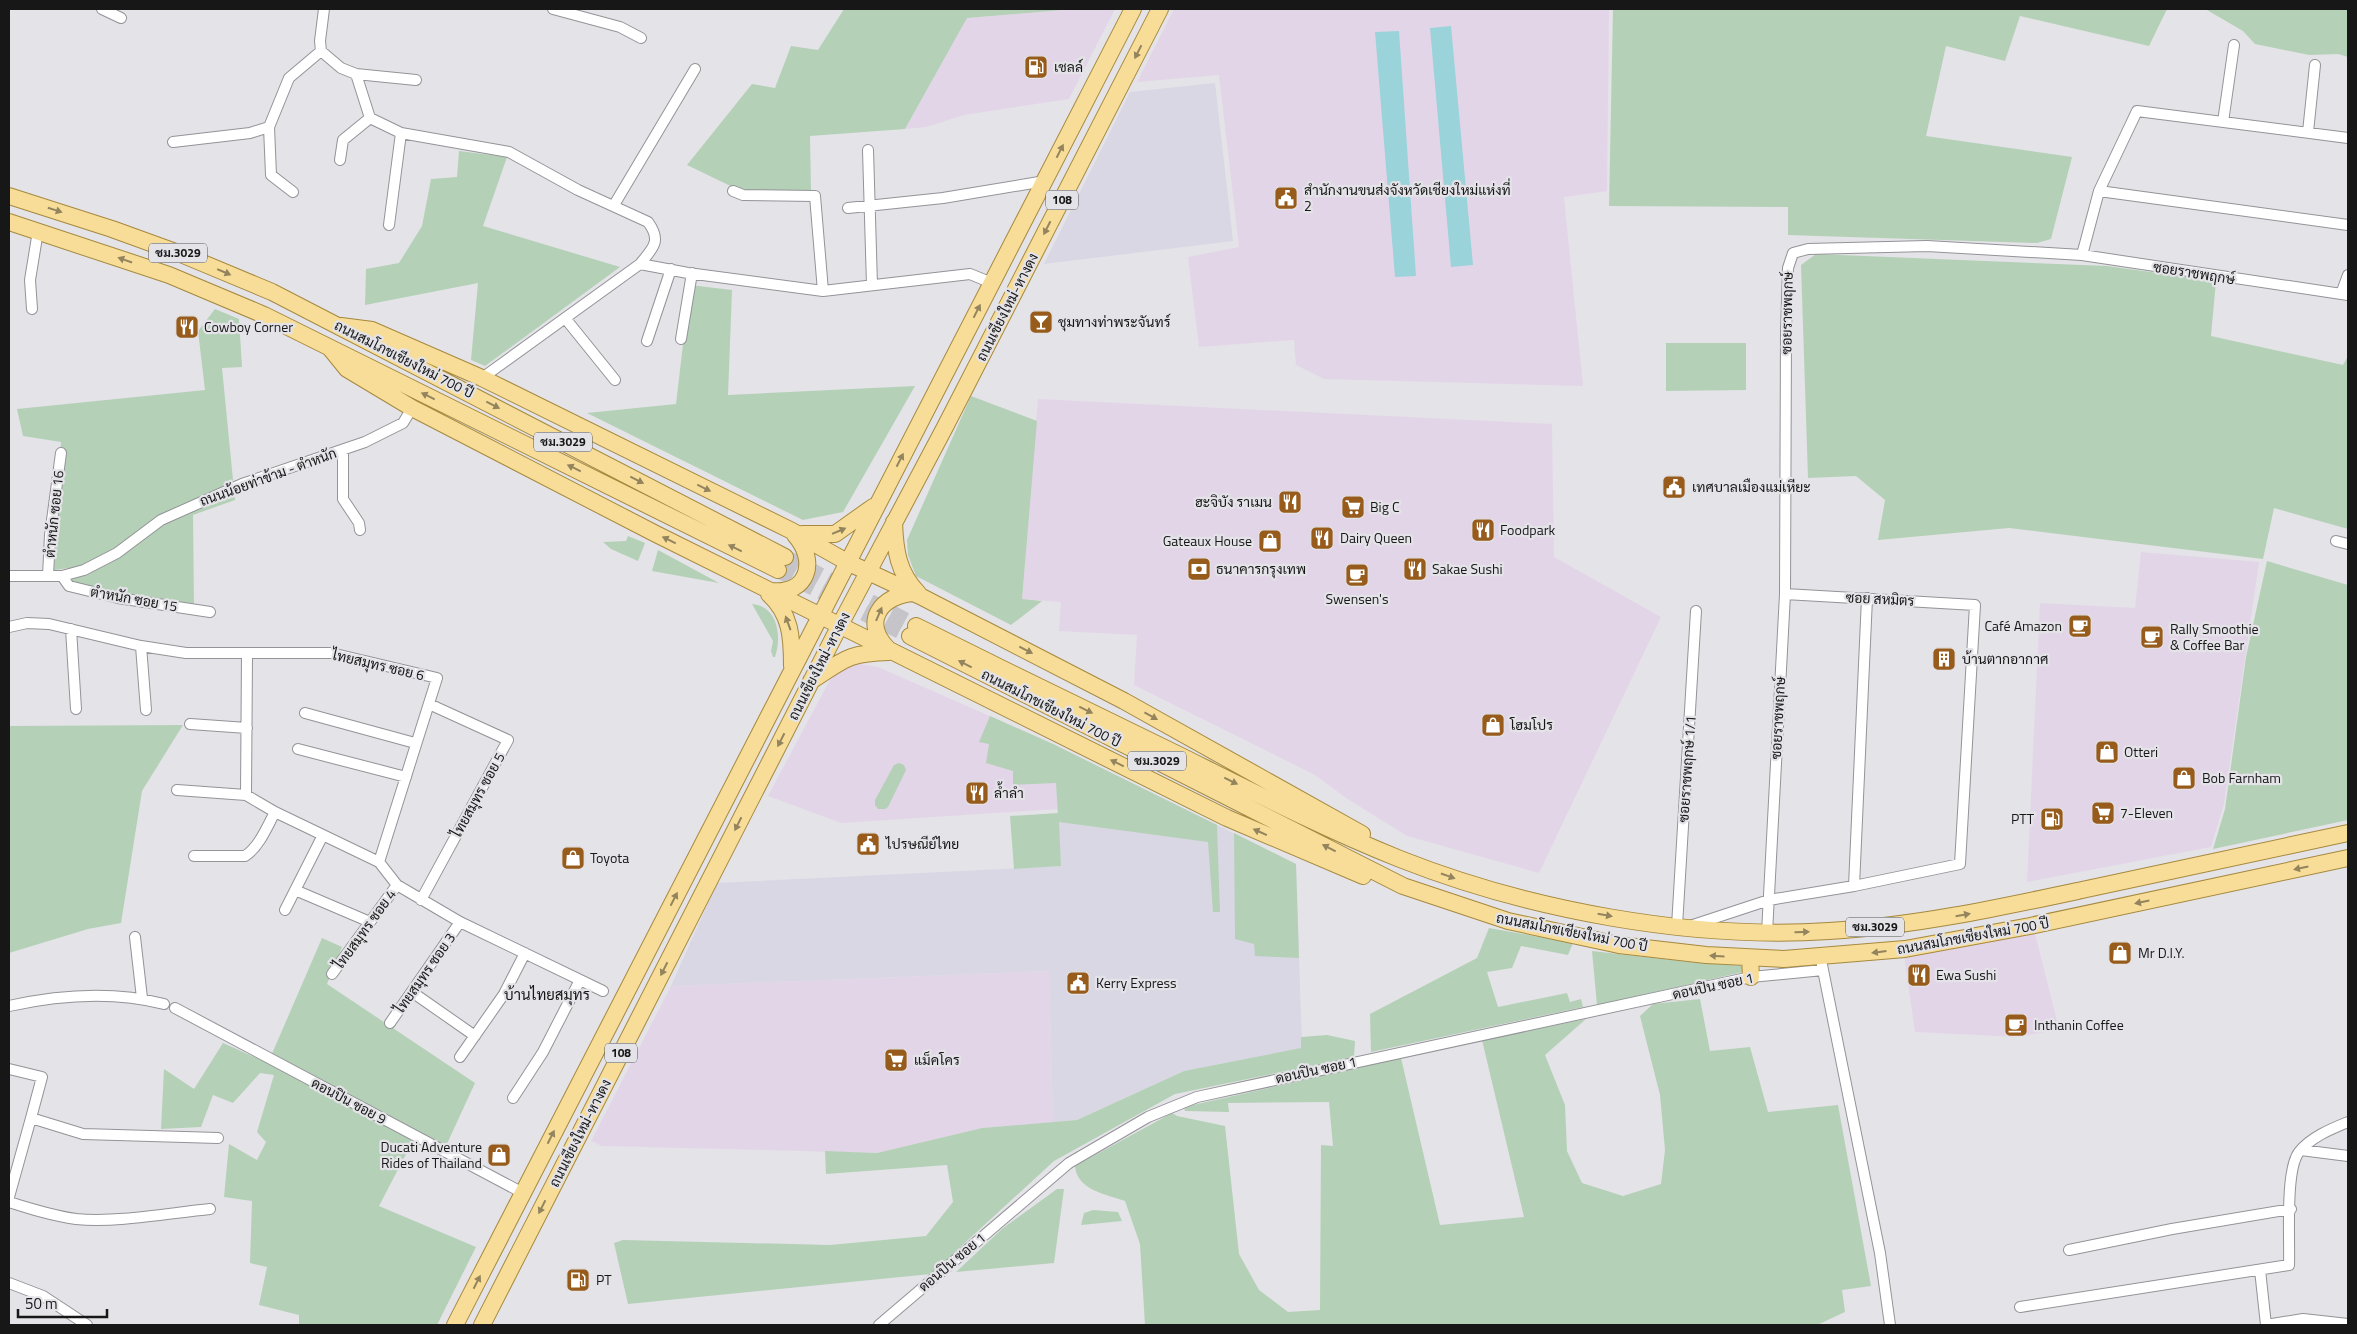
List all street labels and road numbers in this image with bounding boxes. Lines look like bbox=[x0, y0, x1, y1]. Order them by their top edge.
road number: 108 bbox=[1046, 190, 1078, 210]
road number: ชม.3029 bbox=[149, 244, 207, 262]
street label: ถนนเชียงใหม่-หางดง bbox=[970, 249, 1043, 364]
street label: ซอยราชพฤกษ์ bbox=[2152, 256, 2237, 289]
street label: ซอยราชพฤกษ์ bbox=[1775, 271, 1798, 354]
street label: ถนนสมโภชเชียงใหม่ 700 ปี bbox=[331, 314, 478, 403]
road number: ชม.3029 bbox=[534, 432, 592, 452]
street label: ถนนน้อยท่าข้าม - ตำหนัก bbox=[196, 442, 339, 511]
street label: ตำหนัก ซอย 16 bbox=[38, 469, 69, 559]
street label: ตำหนัก ซอย 15 bbox=[89, 581, 179, 617]
street label: ซอย สหมิตร bbox=[1845, 586, 1915, 611]
street label: ถนนเชียงใหม่-หางดง bbox=[782, 608, 855, 723]
street label: ไทยสมุทร ซอย 6 bbox=[329, 643, 427, 685]
street label: ถนนสมโภชเชียงใหม่ 700 ปี bbox=[978, 663, 1125, 752]
street label: ซอยราชพฤกษ์ bbox=[1765, 676, 1790, 760]
street label: ซอยราชพฤกษ์ 1/1 bbox=[1672, 715, 1701, 823]
street label: ไทยสมุทร ซอย 5 bbox=[445, 748, 510, 842]
road number: ชม.3029 bbox=[1128, 751, 1186, 770]
street label: ไทยสมุทร ซอย 4 bbox=[328, 884, 401, 974]
street label: ถนนสมโภชเชียงใหม่ 700 ปี bbox=[1495, 907, 1650, 957]
street label: ถนนสมโภชเชียงใหม่ 700 ปี bbox=[1895, 912, 2051, 959]
road number: ชม.3029 bbox=[1846, 918, 1904, 936]
street label: ไทยสมุทร ซอย 3 bbox=[388, 928, 460, 1018]
street label: ดอนปิน ซอย 1 bbox=[1670, 967, 1755, 1004]
road number: 108 bbox=[605, 1044, 637, 1062]
street label: ดอนปิน ซอย 1 bbox=[1273, 1051, 1358, 1088]
street label: ดอนปิน ซอย 9 bbox=[308, 1072, 391, 1129]
street label: ถนนเชียงใหม่-หางดง bbox=[543, 1075, 616, 1190]
street label: ดอนปิน ซอย 1 bbox=[913, 1227, 990, 1296]

